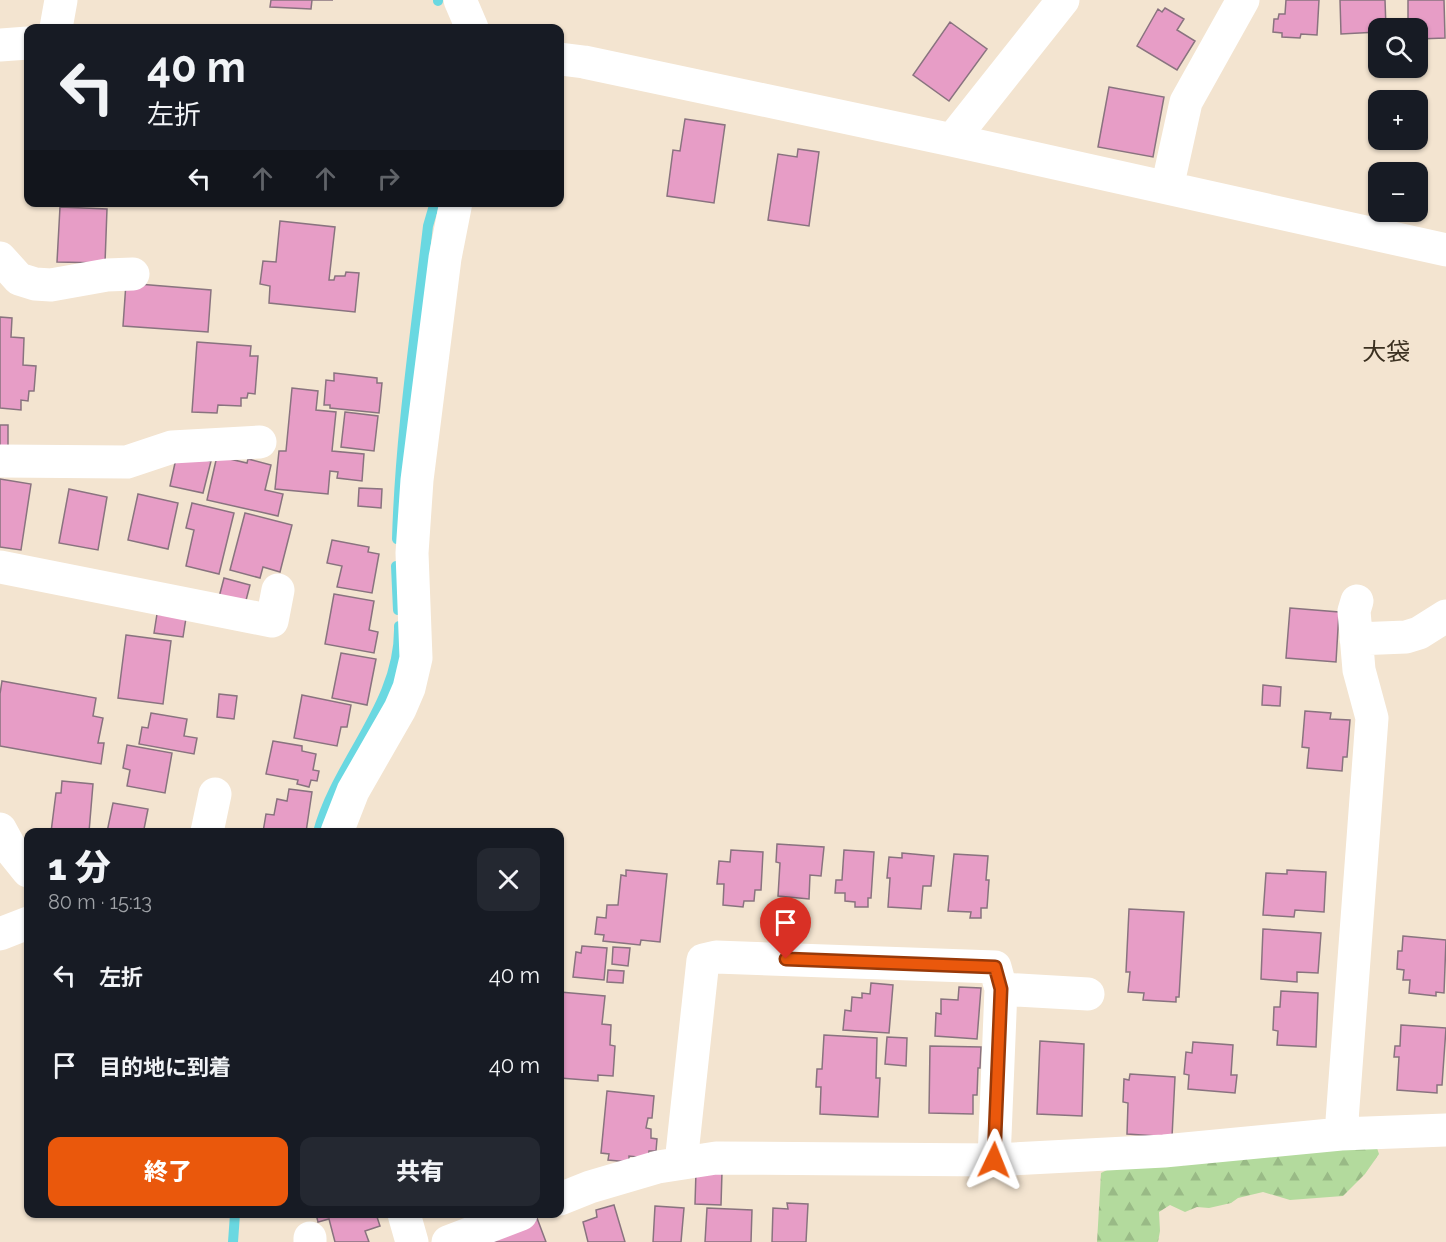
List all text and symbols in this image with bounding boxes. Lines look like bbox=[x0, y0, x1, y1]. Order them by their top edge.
map controls bbox=[1368, 18, 1428, 222]
button: search bbox=[1368, 18, 1428, 78]
text: 40 m bbox=[147, 43, 246, 92]
icon: left bbox=[48, 48, 126, 126]
button: + bbox=[1368, 90, 1428, 150]
text: 左折 bbox=[147, 99, 201, 130]
icon: left bbox=[183, 162, 216, 195]
icon: ahead bbox=[246, 162, 279, 195]
icon: ahead bbox=[309, 162, 342, 195]
icon: right bbox=[372, 162, 405, 195]
button: − bbox=[1368, 162, 1428, 222]
district label: 大袋 bbox=[1362, 337, 1410, 366]
text: 1 分 bbox=[48, 846, 111, 888]
button: close bbox=[477, 848, 540, 911]
text: 80 m · 15:13 bbox=[48, 890, 152, 914]
pin bbox=[760, 897, 811, 959]
icon: arrive bbox=[769, 906, 802, 939]
icon: left bbox=[48, 959, 81, 992]
text: 40 m bbox=[489, 962, 540, 988]
text: 左折 bbox=[99, 964, 143, 990]
icon: arrive bbox=[48, 1049, 81, 1082]
text: 40 m bbox=[489, 1052, 540, 1078]
text: 目的地に到着 bbox=[99, 1054, 231, 1080]
position arrow bbox=[962, 1128, 1026, 1192]
button: 終了 bbox=[48, 1137, 288, 1206]
button: 共有 bbox=[300, 1137, 540, 1206]

